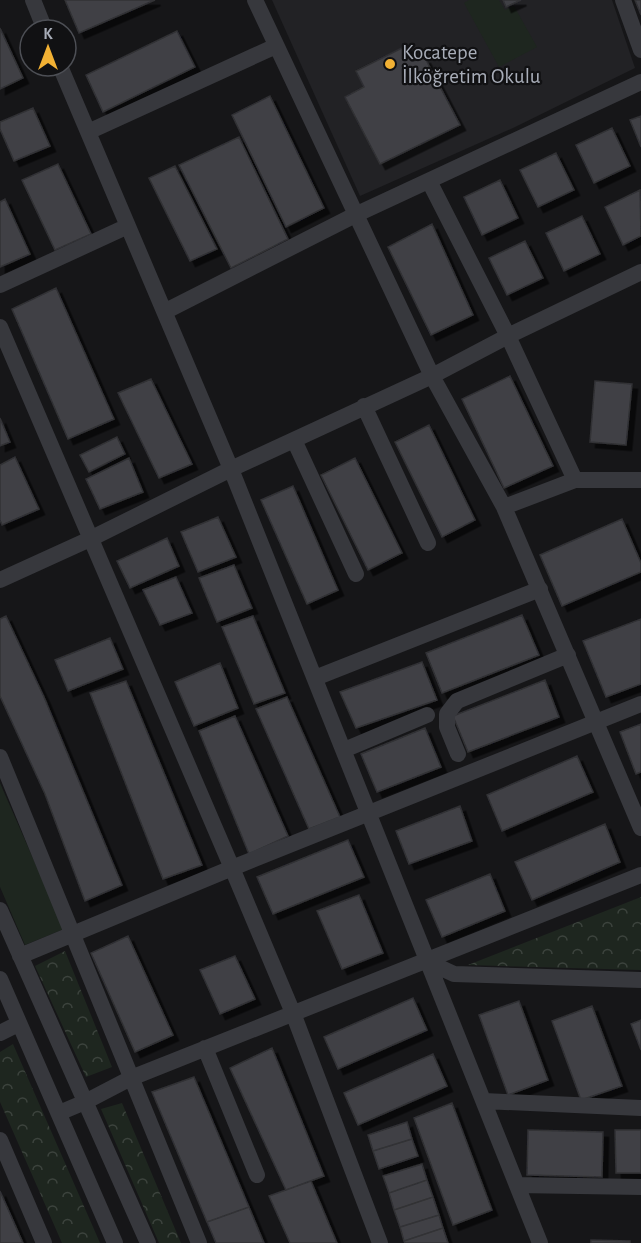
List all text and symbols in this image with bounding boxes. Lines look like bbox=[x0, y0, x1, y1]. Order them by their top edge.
north arrow bbox=[18, 18, 78, 78]
text: K bbox=[43, 26, 53, 42]
place label: Kocatepe İlköğretim Okulu bbox=[402, 42, 541, 87]
marker: Kocatepe İlköğretim Okulu bbox=[383, 57, 397, 71]

